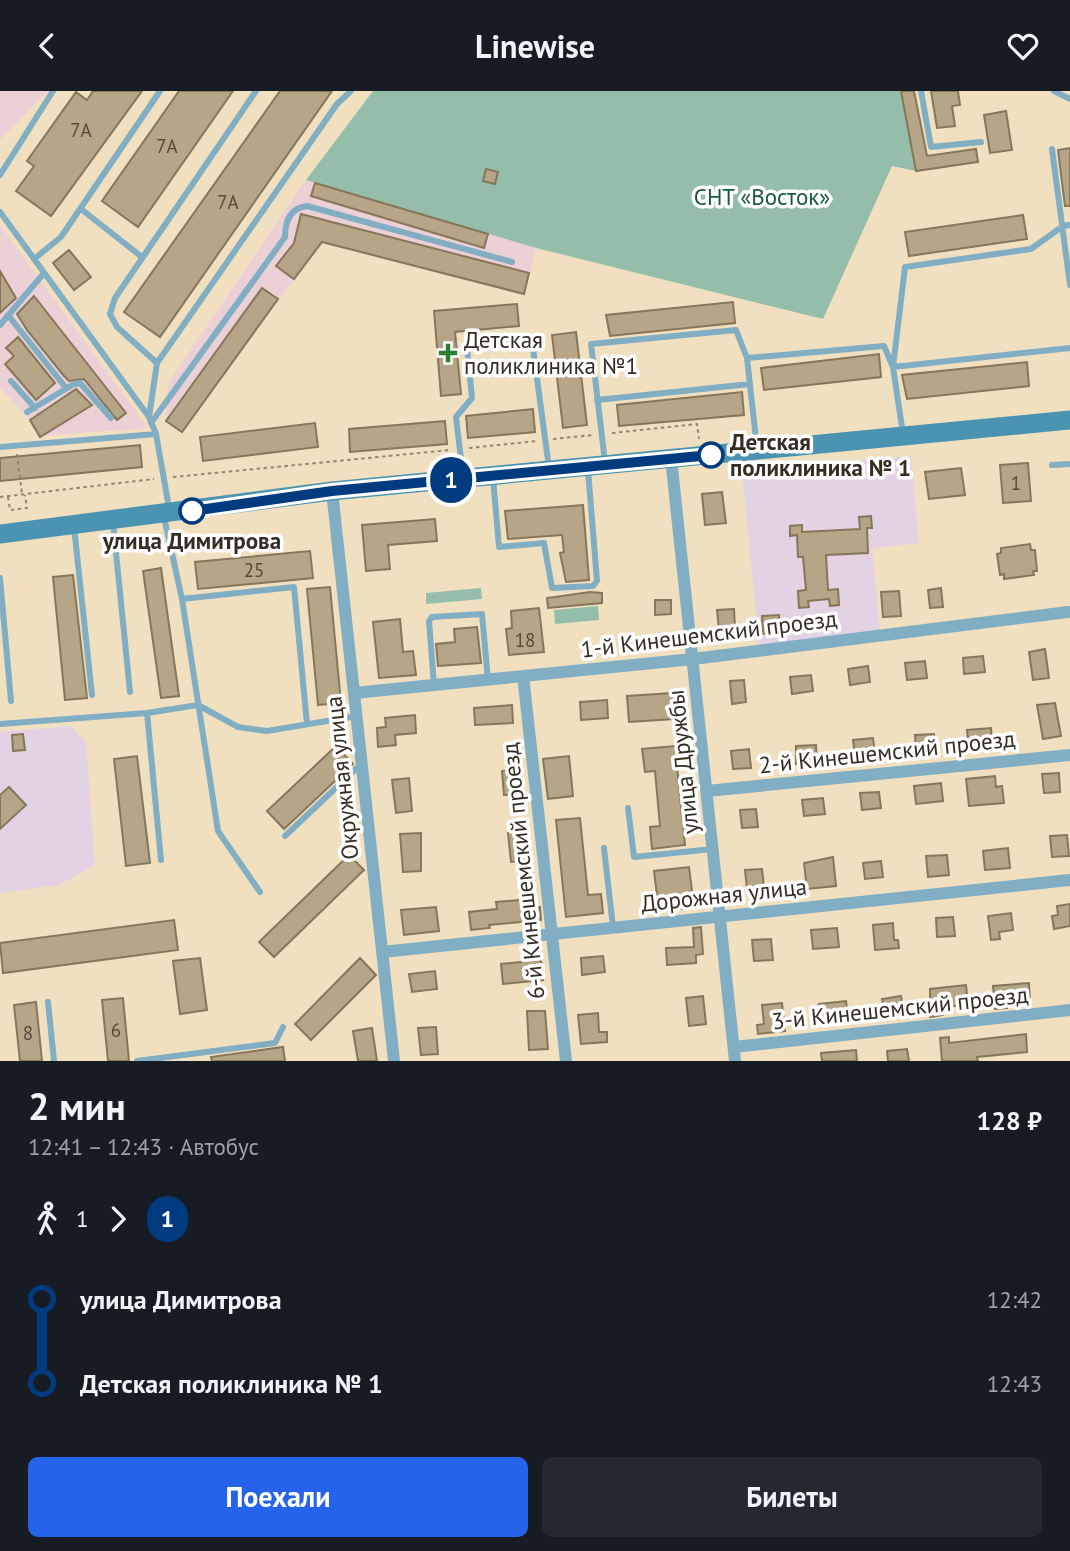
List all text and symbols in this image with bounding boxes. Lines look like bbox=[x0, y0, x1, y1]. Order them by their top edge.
text: Linewise bbox=[475, 25, 595, 67]
icon: back bbox=[28, 27, 66, 65]
icon: heart bbox=[1004, 27, 1042, 65]
house number: 7А bbox=[70, 118, 92, 142]
house number: 7А bbox=[156, 134, 178, 158]
park label: СНТ «Восток» bbox=[694, 182, 830, 211]
house number: 7А bbox=[217, 190, 239, 214]
place label: Детская поликлиника №1 bbox=[464, 325, 638, 380]
marker: Детская поликлиника №1 bbox=[438, 343, 458, 363]
place label: Детская поликлиника № 1 bbox=[730, 427, 911, 482]
marker: Детская поликлиника № 1 bbox=[698, 442, 724, 468]
line badge: 1 bbox=[428, 457, 474, 503]
text: 1 bbox=[444, 464, 458, 495]
house number: 1 bbox=[1011, 471, 1021, 495]
marker: улица Димитрова bbox=[179, 498, 205, 524]
place label: улица Димитрова bbox=[102, 526, 281, 555]
house number: 25 bbox=[244, 558, 264, 582]
street label: 1-й Кинешемский проезд bbox=[579, 603, 839, 664]
house number: 18 bbox=[515, 628, 535, 652]
street label: улица Дружбы bbox=[661, 688, 705, 836]
street label: Окружная улица bbox=[319, 695, 365, 861]
street label: 2-й Кинешемский проезд bbox=[757, 724, 1017, 779]
street label: 6-й Кинешемский проезд bbox=[495, 741, 550, 1001]
street label: Дорожная улица bbox=[640, 871, 808, 918]
street label: 3-й Кинешемский проезд bbox=[770, 980, 1030, 1035]
house number: 6 bbox=[111, 1018, 121, 1042]
house number: 8 bbox=[23, 1021, 33, 1045]
text: 2 мин bbox=[28, 1081, 126, 1130]
text: 128 ₽ bbox=[976, 1104, 1042, 1137]
text: 12:41 – 12:43 · Автобус bbox=[28, 1132, 259, 1161]
icon: walk bbox=[28, 1200, 66, 1238]
icon: forward bbox=[99, 1200, 137, 1238]
text: 1 bbox=[161, 1203, 174, 1234]
text: 1 bbox=[76, 1204, 89, 1233]
text: улица Димитрова bbox=[80, 1283, 282, 1316]
text: 12:42 bbox=[987, 1285, 1042, 1314]
text: Детская поликлиника № 1 bbox=[80, 1367, 383, 1400]
text: 12:43 bbox=[987, 1369, 1042, 1398]
button: Поехали bbox=[28, 1457, 528, 1537]
button: Билеты bbox=[542, 1457, 1042, 1537]

